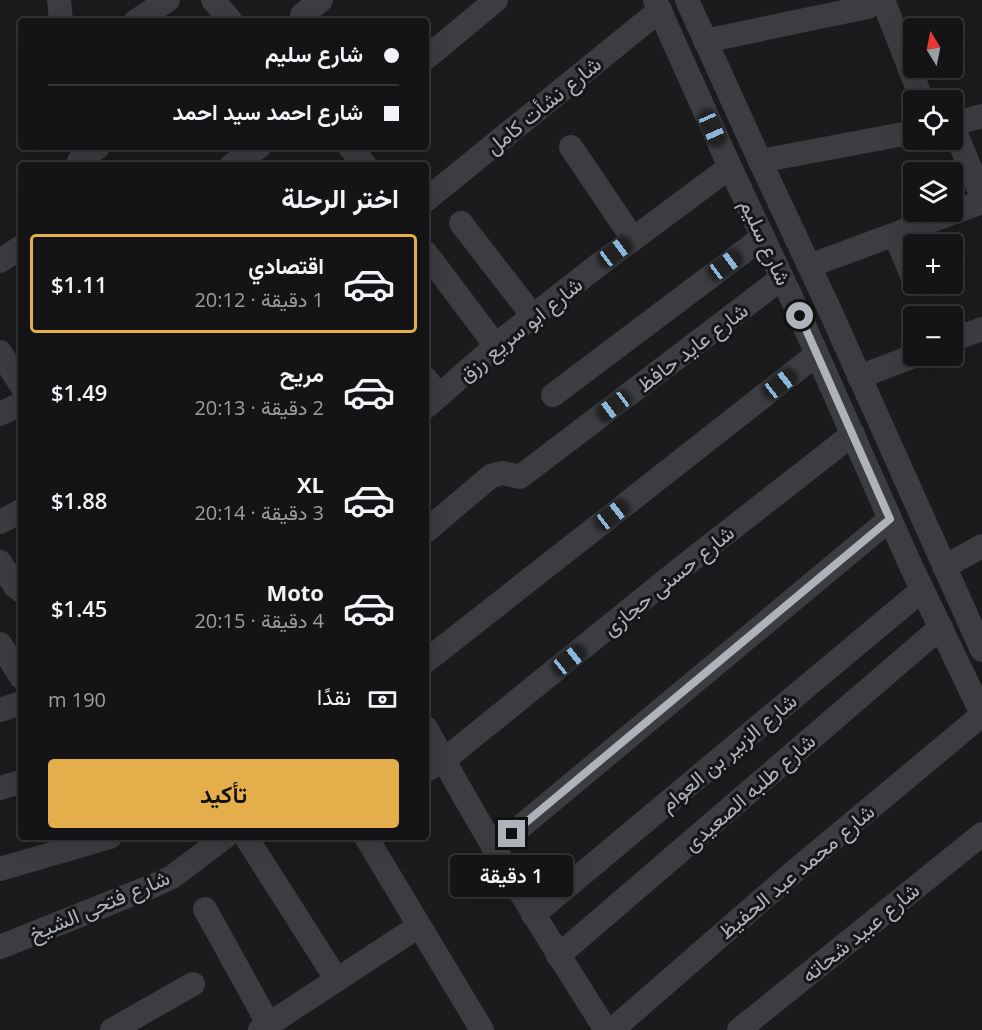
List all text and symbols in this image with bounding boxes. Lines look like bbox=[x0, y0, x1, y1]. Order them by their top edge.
north arrow bbox=[903, 18, 963, 78]
map controls bbox=[903, 18, 963, 366]
text: شارع سليم bbox=[265, 38, 363, 68]
street label: شارع نشأت كامل bbox=[479, 50, 607, 161]
button: locate bbox=[903, 90, 963, 150]
text: شارع احمد سيد احمد bbox=[172, 96, 363, 126]
car bbox=[696, 108, 728, 148]
button: layers bbox=[903, 162, 963, 222]
text: اختر الرحلة bbox=[281, 179, 399, 216]
street label: شارع سليم bbox=[733, 194, 798, 290]
car bbox=[595, 234, 635, 270]
button: + bbox=[903, 234, 963, 294]
car bbox=[705, 247, 745, 283]
text: اقتصادي bbox=[248, 250, 324, 280]
icon: car bbox=[342, 257, 396, 311]
text: $1.11 bbox=[51, 269, 107, 299]
street label: شارع ابو سريع رزق bbox=[452, 270, 588, 388]
text: 1 دقيقة · 20:12 bbox=[194, 286, 324, 313]
street label: شارع عايد حافظ bbox=[631, 296, 754, 399]
route start bbox=[786, 302, 813, 329]
button: − bbox=[903, 306, 963, 366]
text: مريح bbox=[280, 358, 324, 388]
icon: car bbox=[342, 365, 396, 419]
car bbox=[760, 366, 800, 402]
text: $1.49 bbox=[51, 377, 107, 407]
car bbox=[594, 388, 634, 424]
text: 2 دقيقة · 20:13 bbox=[194, 394, 324, 421]
text: XL bbox=[297, 469, 324, 499]
icon: car bbox=[342, 473, 396, 527]
text: $1.88 bbox=[51, 485, 107, 515]
car bbox=[592, 497, 632, 533]
text: 3 دقيقة · 20:14 bbox=[194, 499, 324, 526]
street label: شارع حسنى حجازى bbox=[596, 518, 740, 642]
text: Moto bbox=[266, 577, 324, 607]
icon: car bbox=[342, 581, 396, 635]
text: $1.45 bbox=[51, 593, 107, 623]
text: 4 دقيقة · 20:15 bbox=[194, 607, 324, 634]
car bbox=[549, 642, 589, 678]
text: نقدًا bbox=[317, 681, 351, 711]
icon: cash bbox=[366, 683, 399, 716]
text: 190 m bbox=[48, 686, 106, 713]
street label: شارع الزبير بن العوام bbox=[654, 686, 803, 818]
street label: شارع طلبه الصعيدى bbox=[677, 727, 822, 858]
button: تأكيد bbox=[48, 759, 399, 828]
street label: شارع محمد عبد الحفيظ bbox=[712, 797, 881, 946]
route end bbox=[498, 820, 525, 847]
callout: 1 دقيقة bbox=[450, 855, 574, 897]
text: 1 دقيقة bbox=[480, 862, 543, 889]
street label: شارع فتحى الشيخ bbox=[24, 863, 174, 948]
street label: شارع عبيد شحاته bbox=[795, 876, 926, 989]

